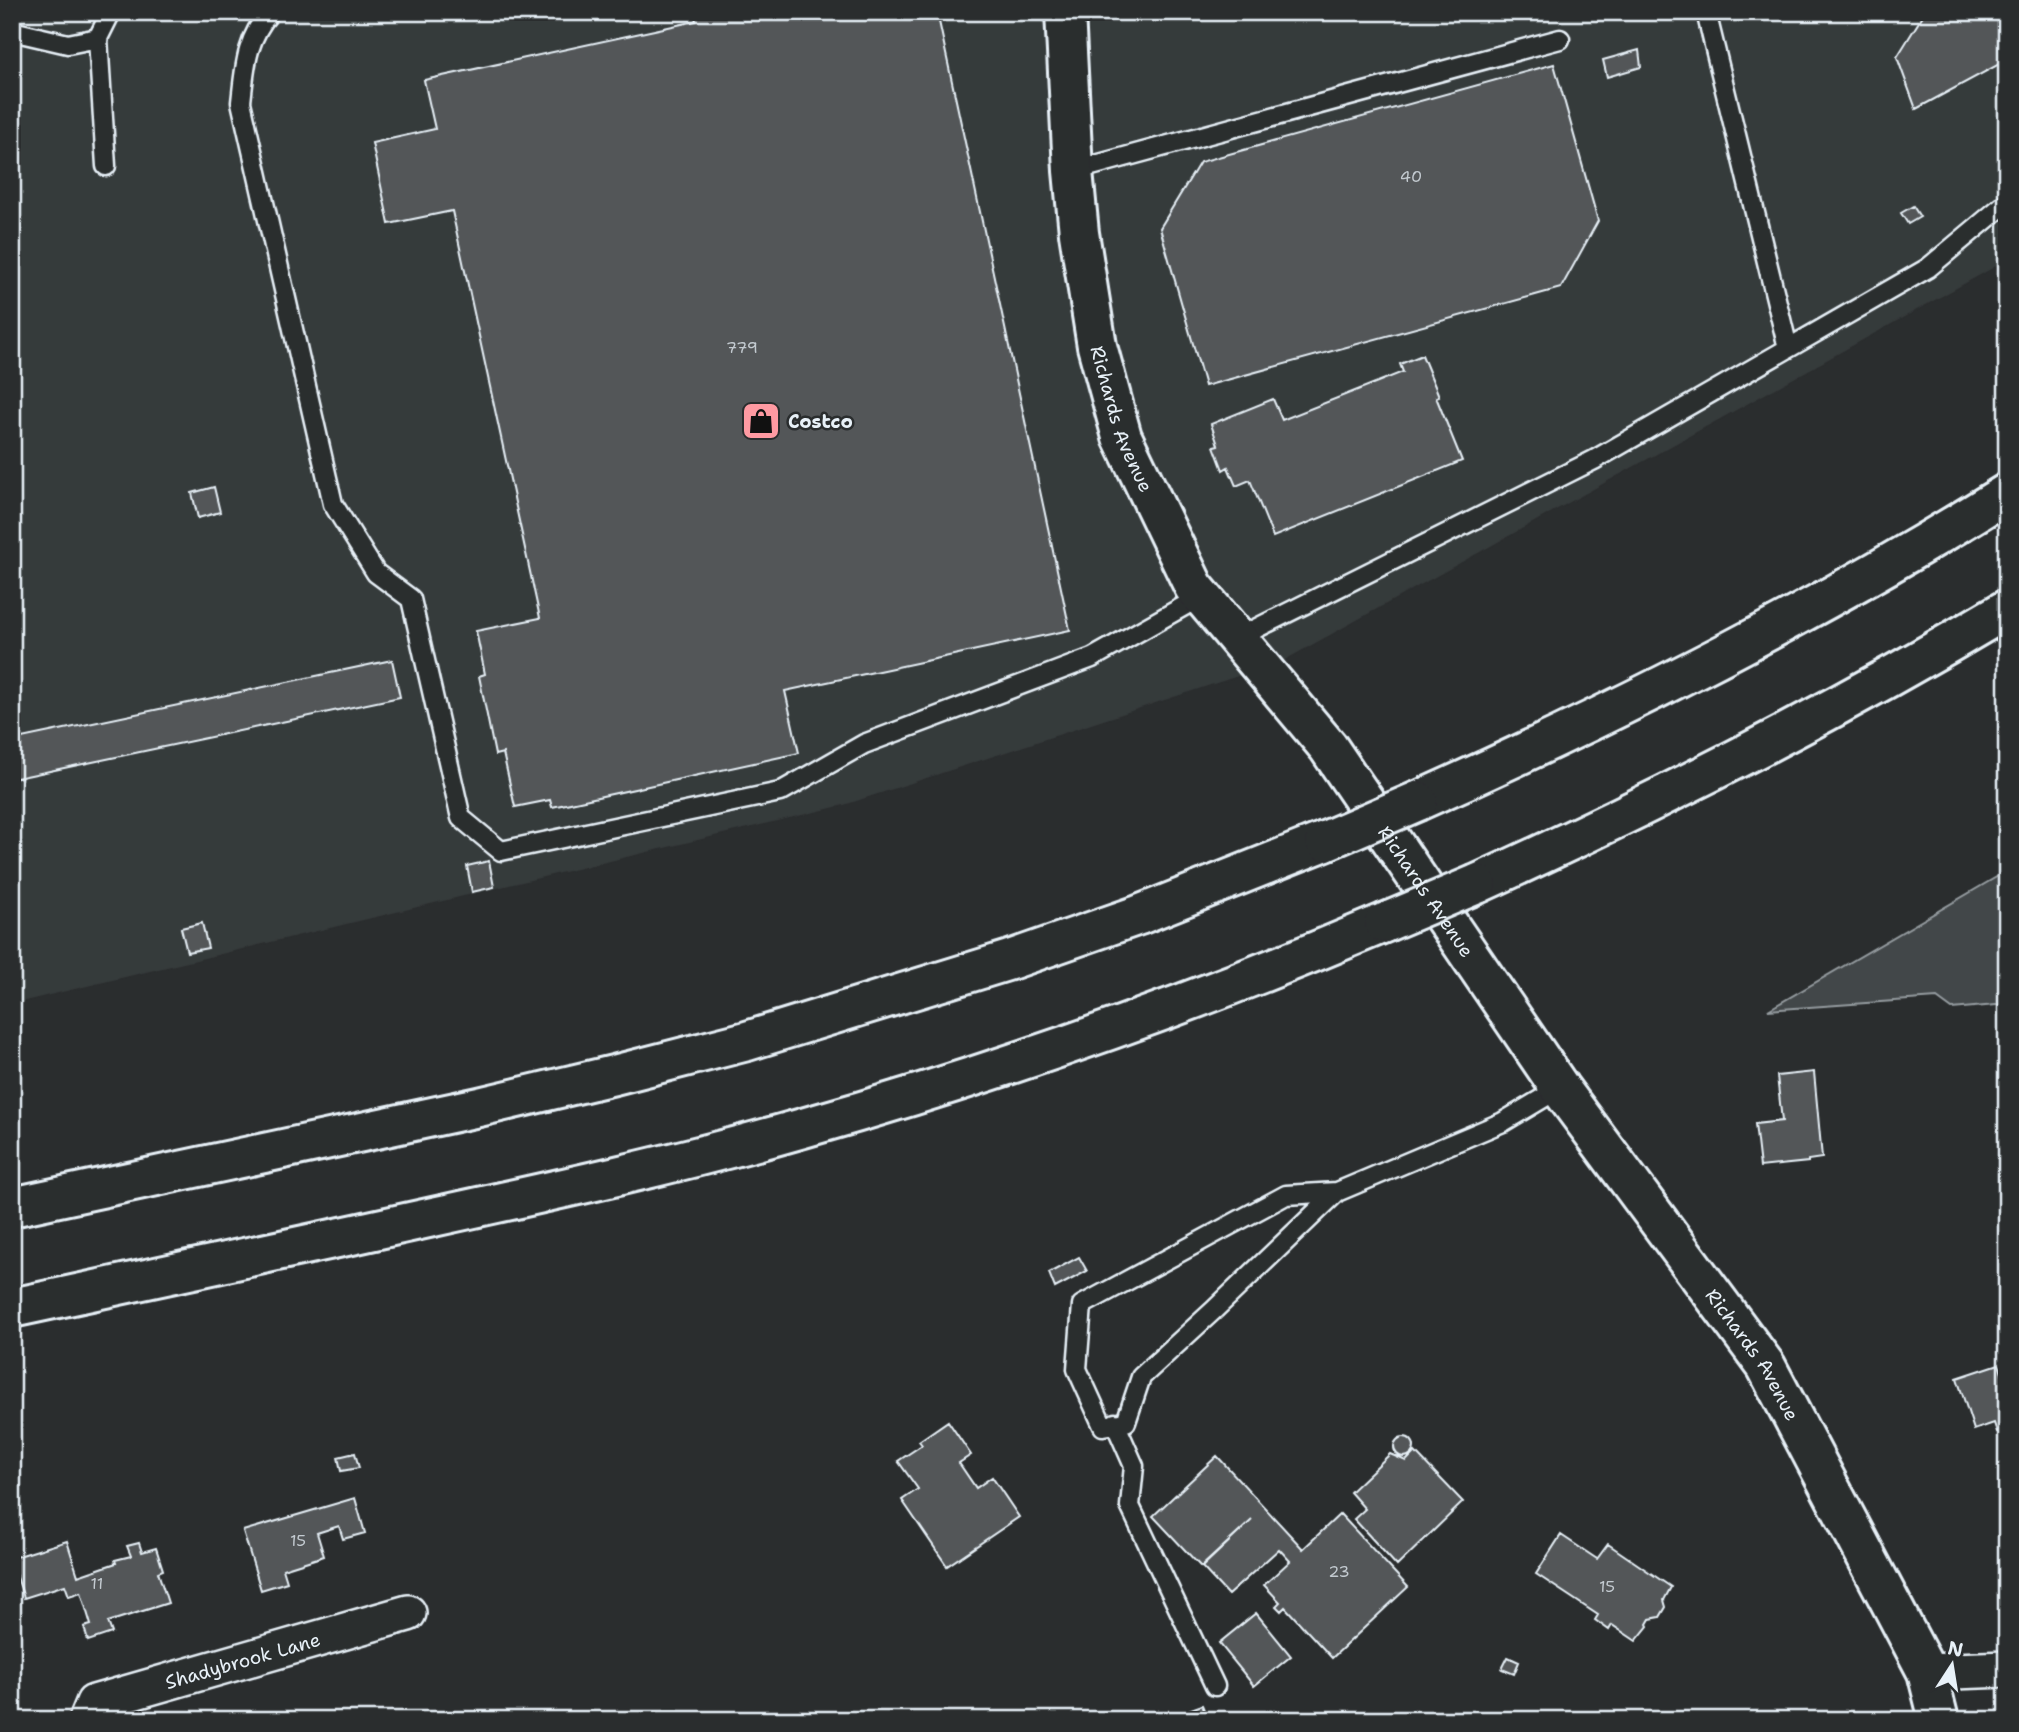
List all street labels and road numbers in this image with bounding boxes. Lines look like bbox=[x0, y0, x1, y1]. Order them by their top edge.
street label: Richards Avenue bbox=[1085, 343, 1159, 496]
street label: Richards Avenue bbox=[1372, 821, 1479, 962]
street label: Richards Avenue bbox=[1700, 1284, 1805, 1425]
street label: Shadybrook Lane bbox=[162, 1627, 323, 1695]

